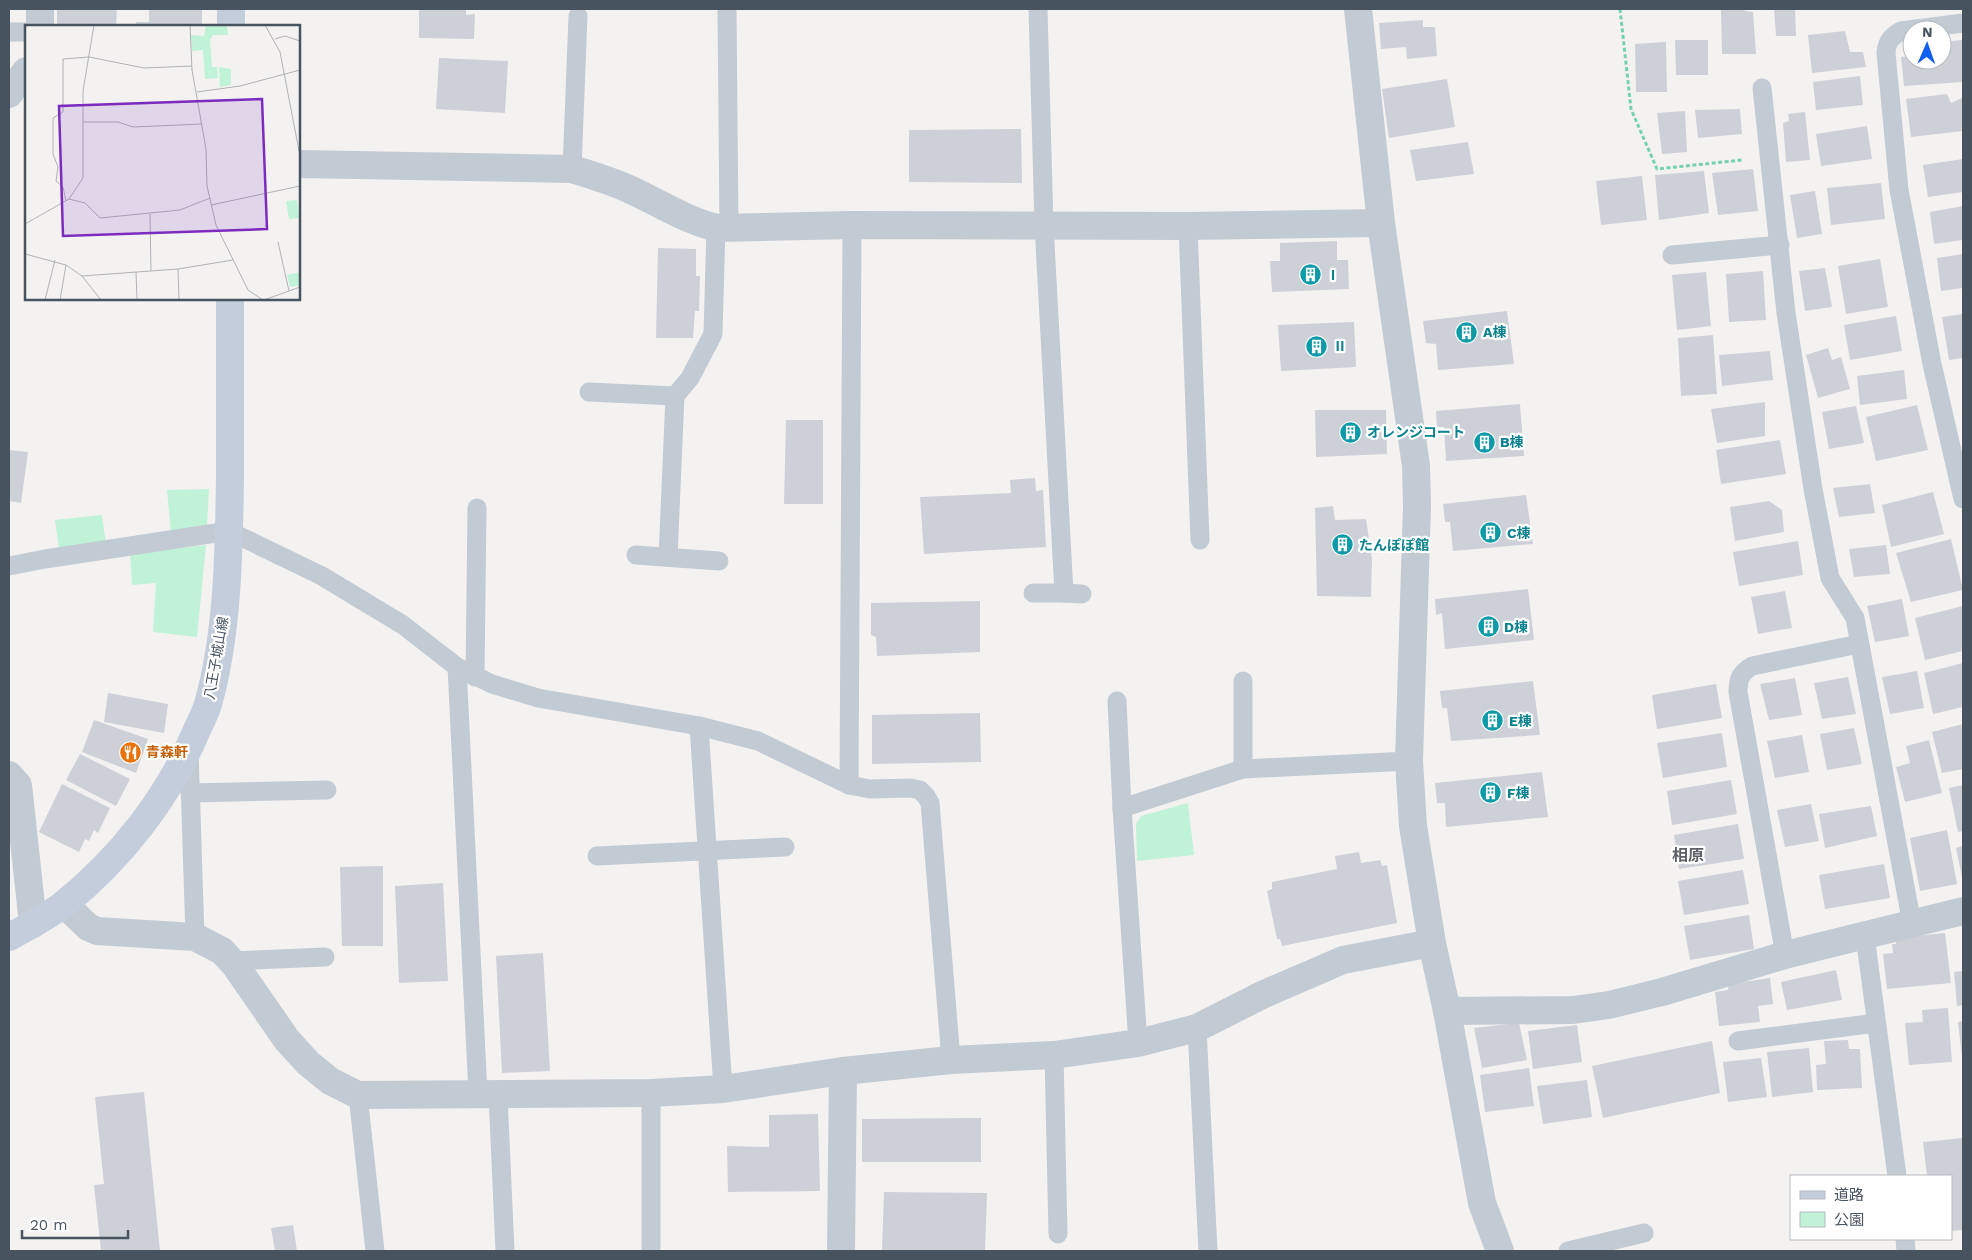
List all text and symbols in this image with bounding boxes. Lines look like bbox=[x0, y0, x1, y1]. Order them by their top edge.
north arrow bbox=[1902, 20, 1952, 70]
text: N bbox=[1922, 24, 1933, 40]
inset map bbox=[25, 25, 300, 300]
building icon: Ⅰ bbox=[1298, 263, 1322, 287]
place label: Ⅰ bbox=[1326, 267, 1340, 283]
building icon: A棟 bbox=[1455, 320, 1479, 344]
place label: A棟 bbox=[1483, 324, 1506, 340]
building icon: Ⅱ bbox=[1305, 334, 1329, 358]
place label: Ⅱ bbox=[1333, 338, 1347, 354]
building icon: オレンジコート bbox=[1339, 420, 1363, 444]
place label: オレンジコート bbox=[1367, 424, 1465, 440]
building icon: B棟 bbox=[1472, 430, 1496, 454]
place label: B棟 bbox=[1500, 434, 1524, 450]
building icon: C棟 bbox=[1479, 521, 1503, 545]
place label: C棟 bbox=[1507, 525, 1531, 541]
building icon: たんぽぽ館 bbox=[1331, 533, 1355, 557]
place label: たんぽぽ館 bbox=[1359, 537, 1429, 553]
street label: 八王子城山線 bbox=[201, 615, 231, 701]
building icon: D棟 bbox=[1476, 615, 1500, 639]
place label: D棟 bbox=[1504, 619, 1528, 635]
building icon: E棟 bbox=[1481, 709, 1505, 733]
place label: E棟 bbox=[1509, 713, 1532, 729]
restaurant icon: 青森軒 bbox=[118, 740, 142, 764]
place label: 青森軒 bbox=[146, 744, 188, 760]
building icon: F棟 bbox=[1479, 781, 1503, 805]
place label: F棟 bbox=[1507, 785, 1530, 801]
district label: 相原 bbox=[1672, 846, 1704, 865]
legend bbox=[1790, 1175, 1952, 1240]
text: 道路 bbox=[1834, 1186, 1864, 1204]
scale bar bbox=[22, 1208, 129, 1240]
text: 公園 bbox=[1834, 1211, 1864, 1229]
text: 20 m bbox=[30, 1216, 68, 1234]

